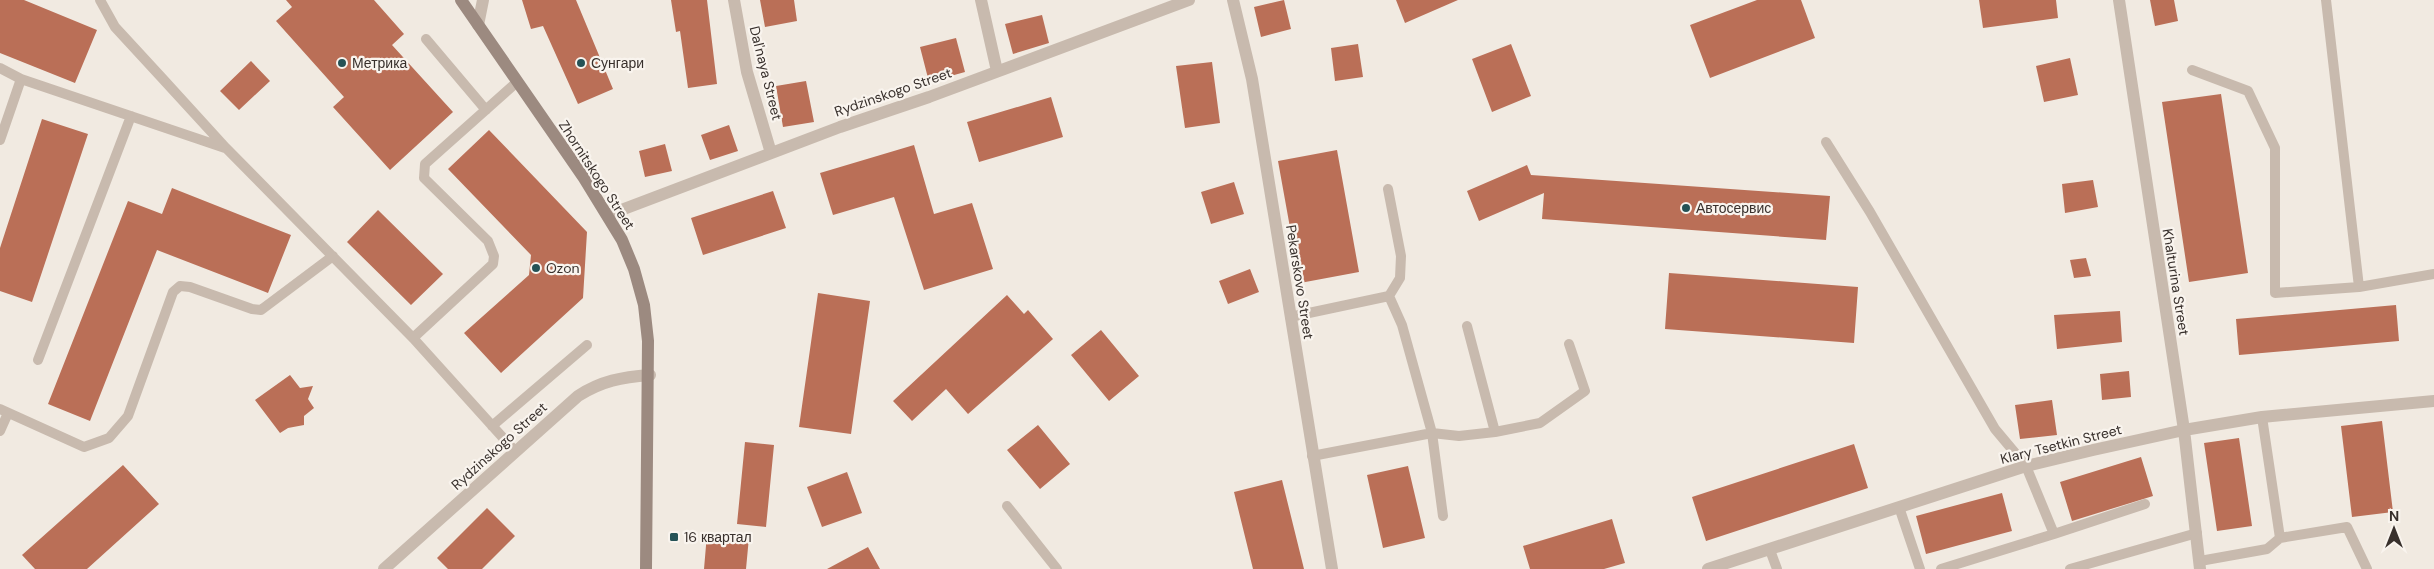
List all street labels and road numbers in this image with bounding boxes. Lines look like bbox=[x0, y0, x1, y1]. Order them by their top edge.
street label: Dal'naya Street bbox=[746, 24, 786, 122]
street label: Rydzinskogo Street bbox=[832, 63, 954, 121]
street label: Zhornitskogo Street bbox=[555, 117, 639, 233]
street label: Pekarskovo Street bbox=[1282, 223, 1318, 341]
street label: Khalturina Street bbox=[2159, 227, 2193, 337]
street label: Rydzinskogo Street bbox=[447, 398, 551, 494]
street label: Klary Tsetkin Street bbox=[1998, 420, 2124, 468]

